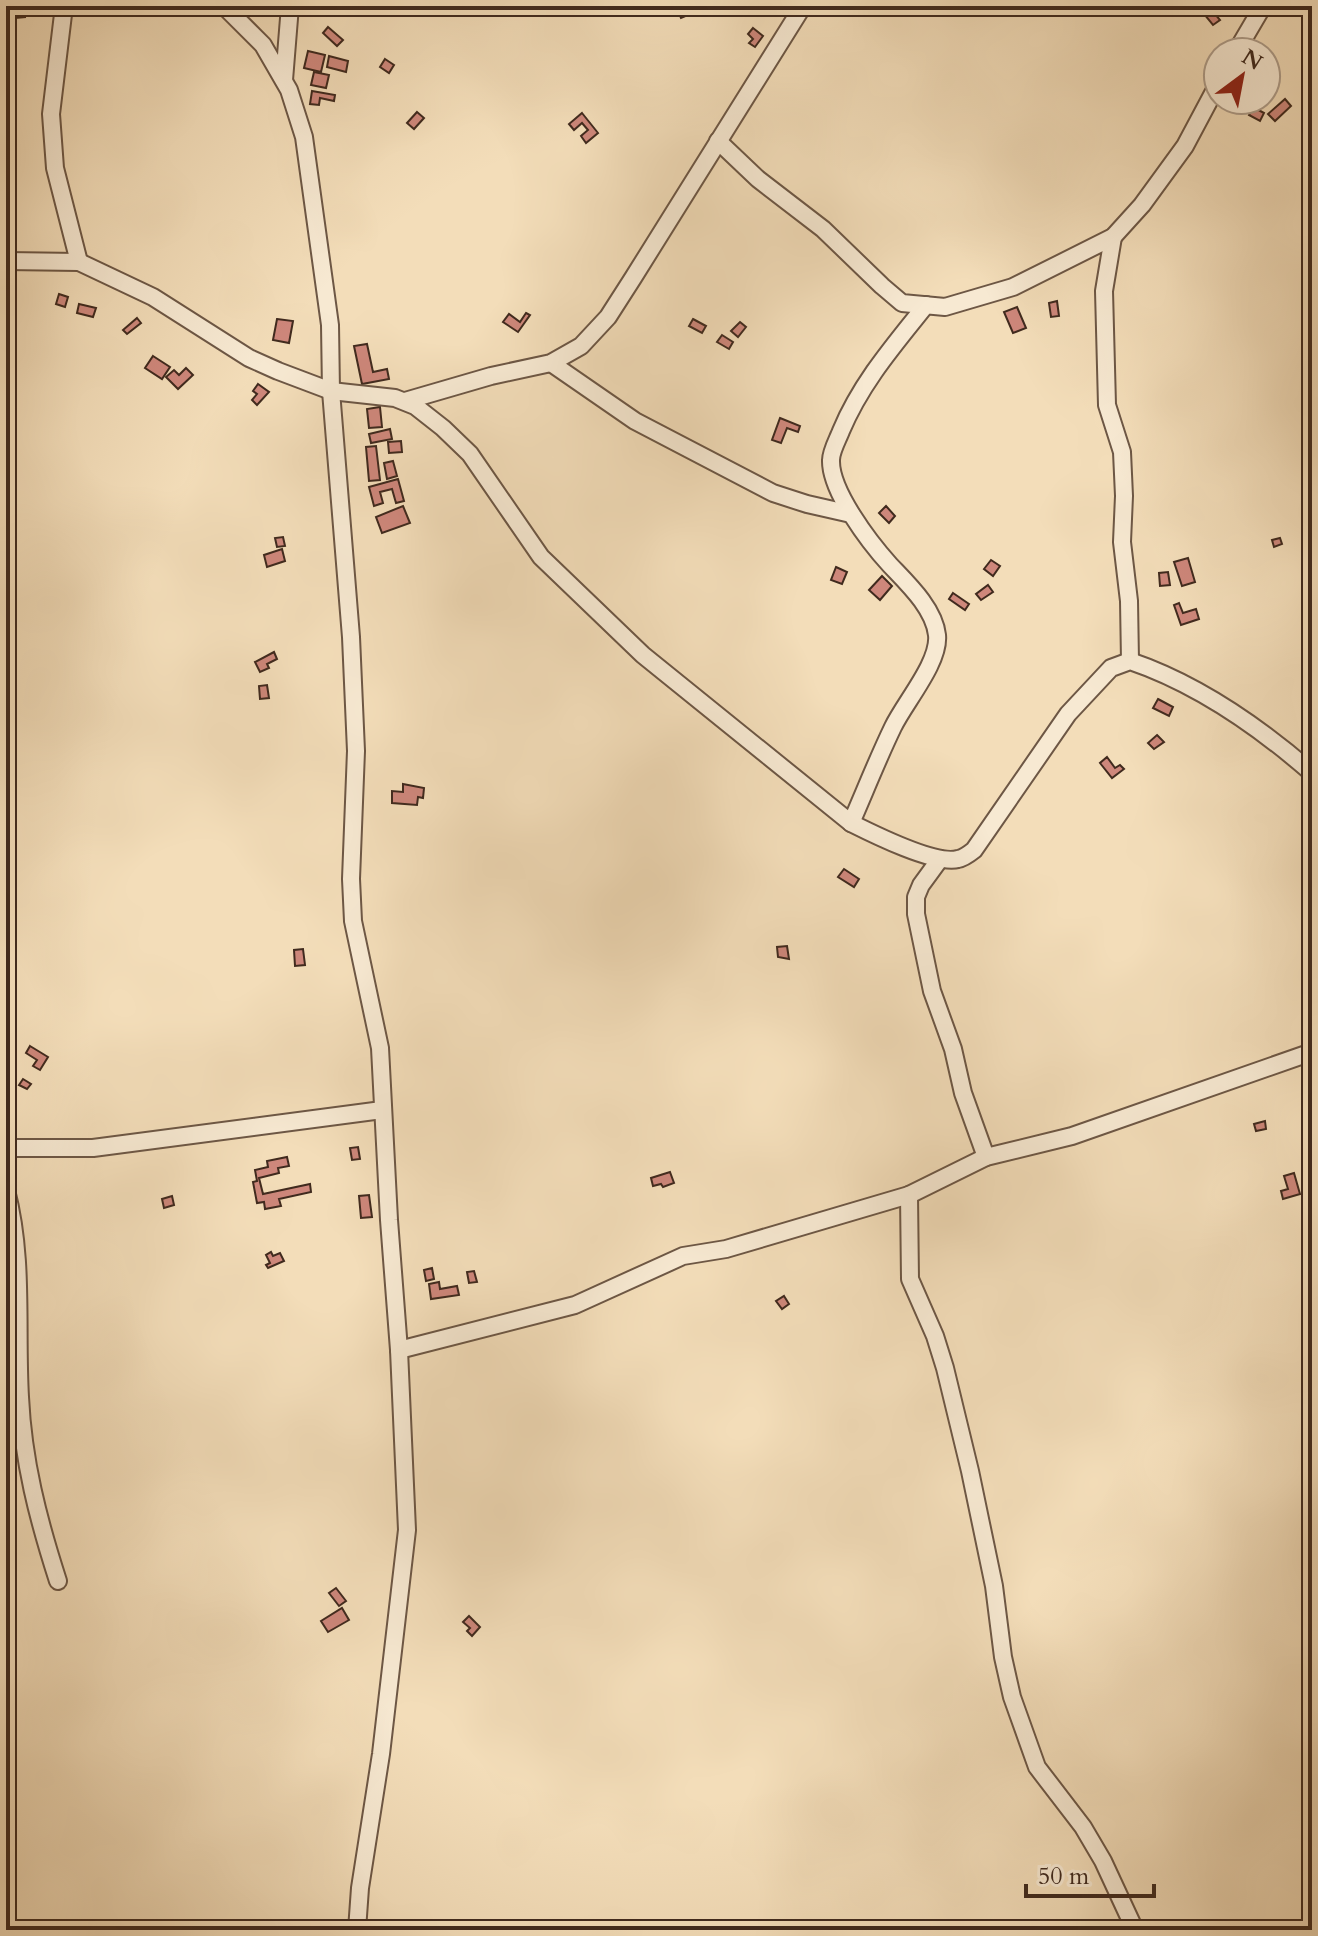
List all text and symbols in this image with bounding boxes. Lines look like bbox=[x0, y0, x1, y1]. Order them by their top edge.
north arrow bbox=[1202, 36, 1282, 116]
text: N bbox=[1236, 42, 1268, 78]
scale bar bbox=[1026, 1848, 1154, 1898]
text: 50 m bbox=[1038, 1860, 1090, 1893]

